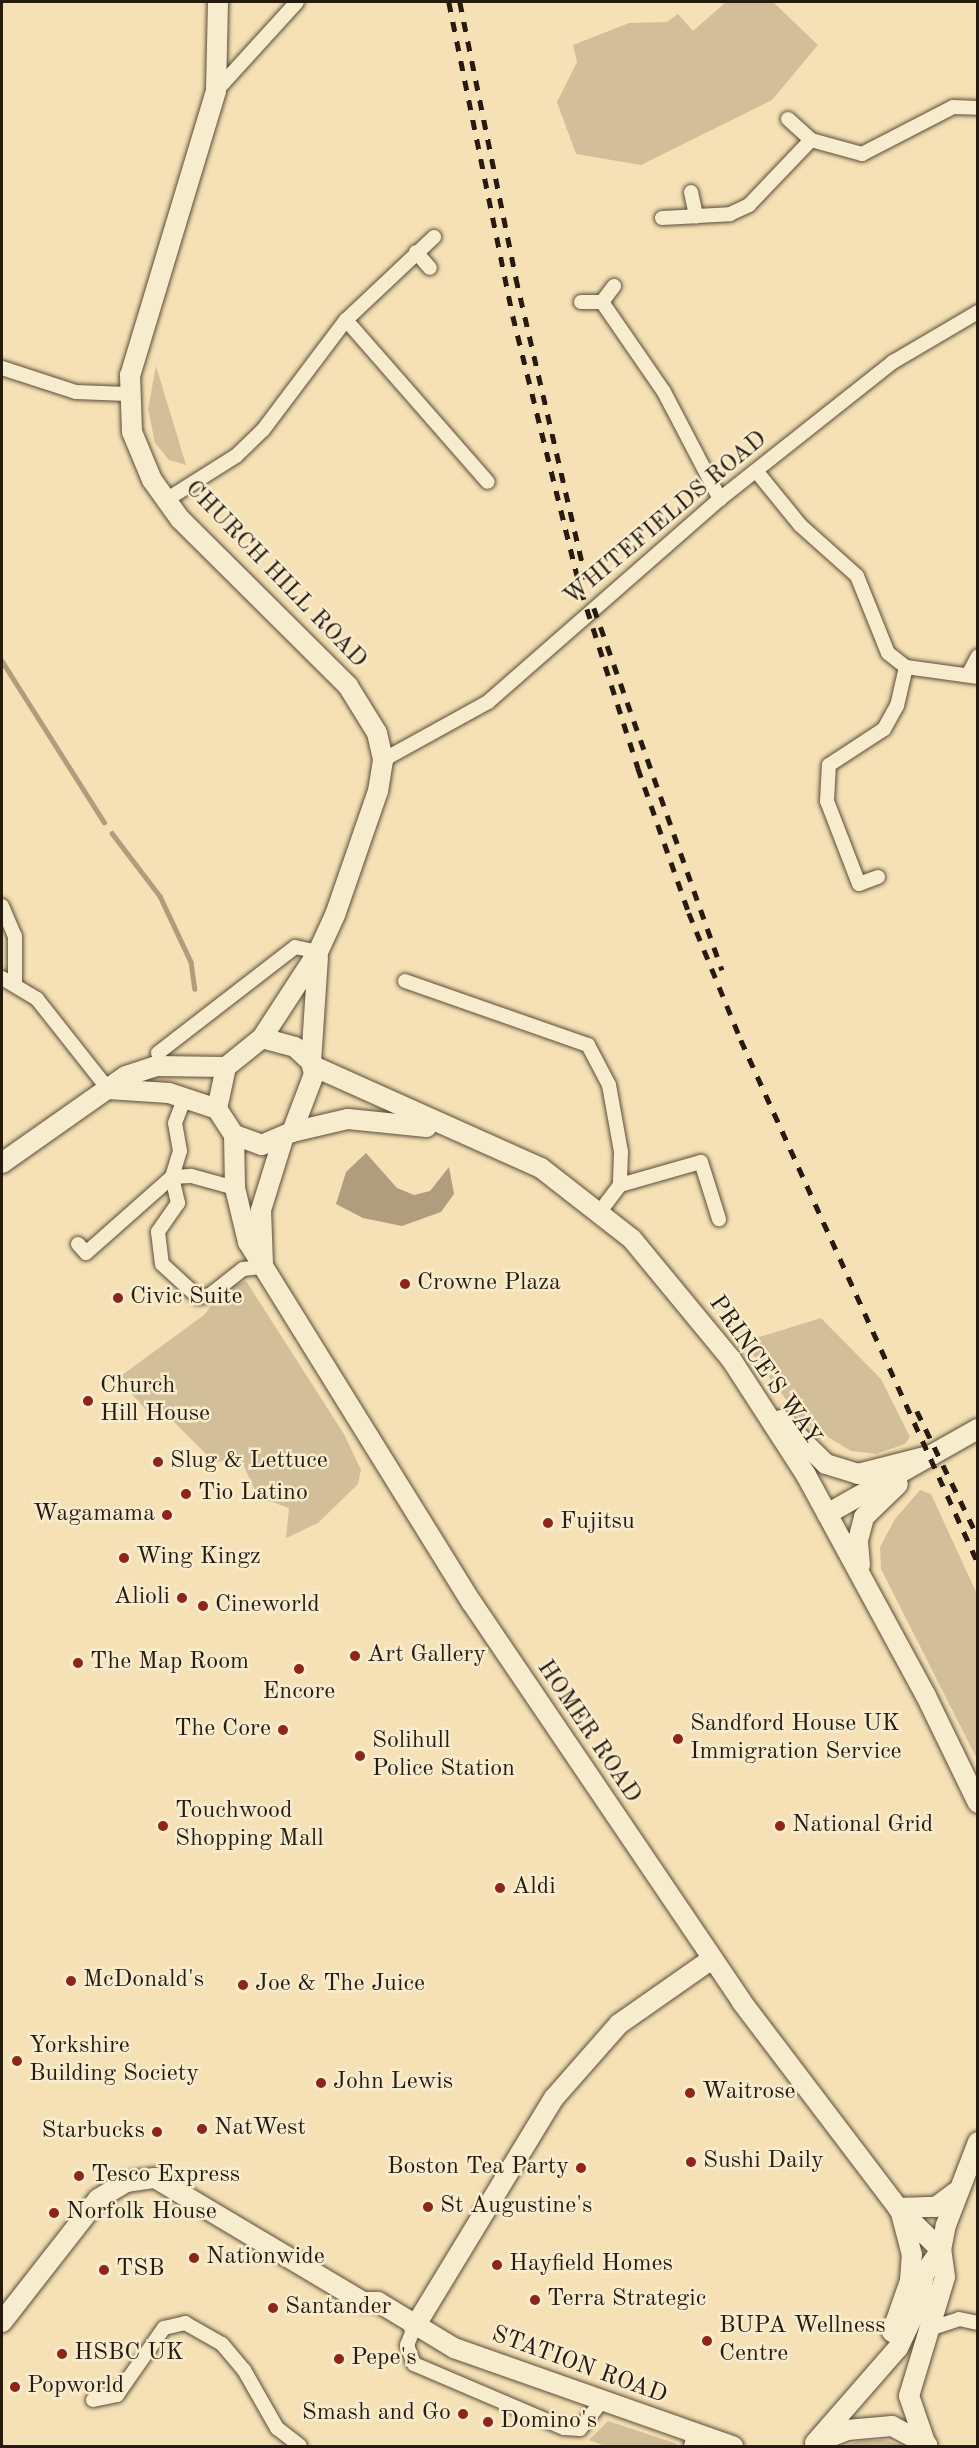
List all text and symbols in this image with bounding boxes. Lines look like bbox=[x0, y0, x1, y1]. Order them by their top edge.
street label: WHITEFIELDS ROAD bbox=[559, 426, 773, 612]
street label: CHURCH HILL ROAD bbox=[178, 475, 372, 675]
place label: Crowne Plaza bbox=[417, 1270, 561, 1298]
marker: Crowne Plaza bbox=[398, 1277, 412, 1291]
place label: Civic Suite bbox=[130, 1284, 243, 1312]
street label: PRINCE'S WAY bbox=[702, 1290, 826, 1452]
marker: Civic Suite bbox=[111, 1291, 125, 1305]
place label: Church Hill House bbox=[100, 1373, 210, 1429]
marker: Church Hill House bbox=[81, 1394, 95, 1408]
place label: Slug & Lettuce bbox=[170, 1448, 328, 1476]
marker: Slug & Lettuce bbox=[151, 1455, 165, 1469]
place label: Tio Latino bbox=[198, 1480, 308, 1508]
marker: Tio Latino bbox=[179, 1487, 193, 1501]
place label: Wagamama bbox=[33, 1501, 155, 1529]
marker: Wagamama bbox=[160, 1508, 174, 1522]
place label: Fujitsu bbox=[560, 1509, 635, 1537]
marker: Fujitsu bbox=[541, 1516, 555, 1530]
place label: Wing Kingz bbox=[136, 1544, 261, 1572]
marker: Wing Kingz bbox=[117, 1551, 131, 1565]
place label: Alioli bbox=[114, 1584, 170, 1612]
marker: Alioli bbox=[175, 1591, 189, 1605]
place label: Cineworld bbox=[215, 1592, 320, 1620]
marker: Cineworld bbox=[196, 1599, 210, 1613]
place label: Art Gallery bbox=[367, 1642, 486, 1670]
place label: The Map Room bbox=[90, 1649, 249, 1677]
marker: Art Gallery bbox=[348, 1649, 362, 1663]
street label: HOMER ROAD bbox=[530, 1655, 646, 1809]
marker: The Map Room bbox=[71, 1656, 85, 1670]
marker: Encore bbox=[292, 1662, 306, 1676]
place label: Encore bbox=[263, 1679, 335, 1707]
place label: Sandford House UK Immigration Service bbox=[690, 1711, 902, 1767]
place label: The Core bbox=[174, 1716, 271, 1744]
marker: The Core bbox=[276, 1723, 290, 1737]
place label: Solihull Police Station bbox=[372, 1728, 515, 1784]
marker: Sandford House UK Immigration Service bbox=[671, 1732, 685, 1746]
marker: Solihull Police Station bbox=[353, 1749, 367, 1763]
place label: Touchwood Shopping Mall bbox=[175, 1798, 324, 1854]
place label: National Grid bbox=[792, 1812, 933, 1840]
marker: Touchwood Shopping Mall bbox=[156, 1819, 170, 1833]
marker: National Grid bbox=[773, 1819, 787, 1833]
place label: Aldi bbox=[512, 1874, 556, 1902]
marker: Aldi bbox=[493, 1881, 507, 1895]
place label: McDonald's bbox=[83, 1967, 204, 1995]
place label: Joe & The Juice bbox=[255, 1971, 425, 1999]
marker: McDonald's bbox=[64, 1974, 78, 1988]
marker: Joe & The Juice bbox=[236, 1978, 250, 1992]
place label: Yorkshire Building Society bbox=[29, 2033, 199, 2089]
marker: Yorkshire Building Society bbox=[10, 2054, 24, 2068]
place label: John Lewis bbox=[333, 2069, 453, 2097]
marker: John Lewis bbox=[314, 2076, 328, 2090]
place label: Waitrose bbox=[702, 2079, 796, 2107]
marker: Waitrose bbox=[683, 2086, 697, 2100]
place label: NatWest bbox=[214, 2115, 306, 2143]
place label: Starbucks bbox=[42, 2118, 145, 2146]
marker: NatWest bbox=[195, 2122, 209, 2136]
marker: Starbucks bbox=[150, 2125, 164, 2139]
place label: Sushi Daily bbox=[703, 2148, 824, 2176]
place label: Boston Tea Party bbox=[387, 2154, 569, 2182]
marker: Sushi Daily bbox=[684, 2155, 698, 2169]
marker: Boston Tea Party bbox=[574, 2161, 588, 2175]
place label: Tesco Express bbox=[91, 2162, 240, 2190]
marker: Tesco Express bbox=[72, 2169, 86, 2183]
place label: St Augustine's bbox=[440, 2193, 592, 2221]
place label: Norfolk House bbox=[66, 2199, 217, 2227]
marker: St Augustine's bbox=[421, 2200, 435, 2214]
marker: Norfolk House bbox=[47, 2206, 61, 2220]
place label: Nationwide bbox=[206, 2244, 325, 2272]
marker: Nationwide bbox=[187, 2251, 201, 2265]
place label: Hayfield Homes bbox=[509, 2251, 673, 2279]
place label: TSB bbox=[116, 2256, 165, 2284]
marker: Hayfield Homes bbox=[490, 2258, 504, 2272]
marker: TSB bbox=[97, 2263, 111, 2277]
place label: Terra Strategic bbox=[547, 2286, 706, 2314]
marker: Terra Strategic bbox=[528, 2293, 542, 2307]
place label: Santander bbox=[285, 2294, 391, 2322]
marker: Santander bbox=[266, 2301, 280, 2315]
place label: BUPA Wellness Centre bbox=[719, 2313, 886, 2369]
street label: STATION ROAD bbox=[487, 2321, 671, 2411]
marker: BUPA Wellness Centre bbox=[700, 2334, 714, 2348]
place label: HSBC UK bbox=[74, 2340, 184, 2368]
place label: Pepe's bbox=[351, 2345, 417, 2373]
marker: HSBC UK bbox=[55, 2347, 69, 2361]
marker: Pepe's bbox=[332, 2352, 346, 2366]
place label: Popworld bbox=[27, 2373, 124, 2401]
marker: Popworld bbox=[8, 2380, 22, 2394]
place label: Smash and Go bbox=[302, 2400, 451, 2428]
marker: Smash and Go bbox=[456, 2407, 470, 2421]
place label: Domino's bbox=[500, 2408, 597, 2436]
marker: Domino's bbox=[481, 2415, 495, 2429]

